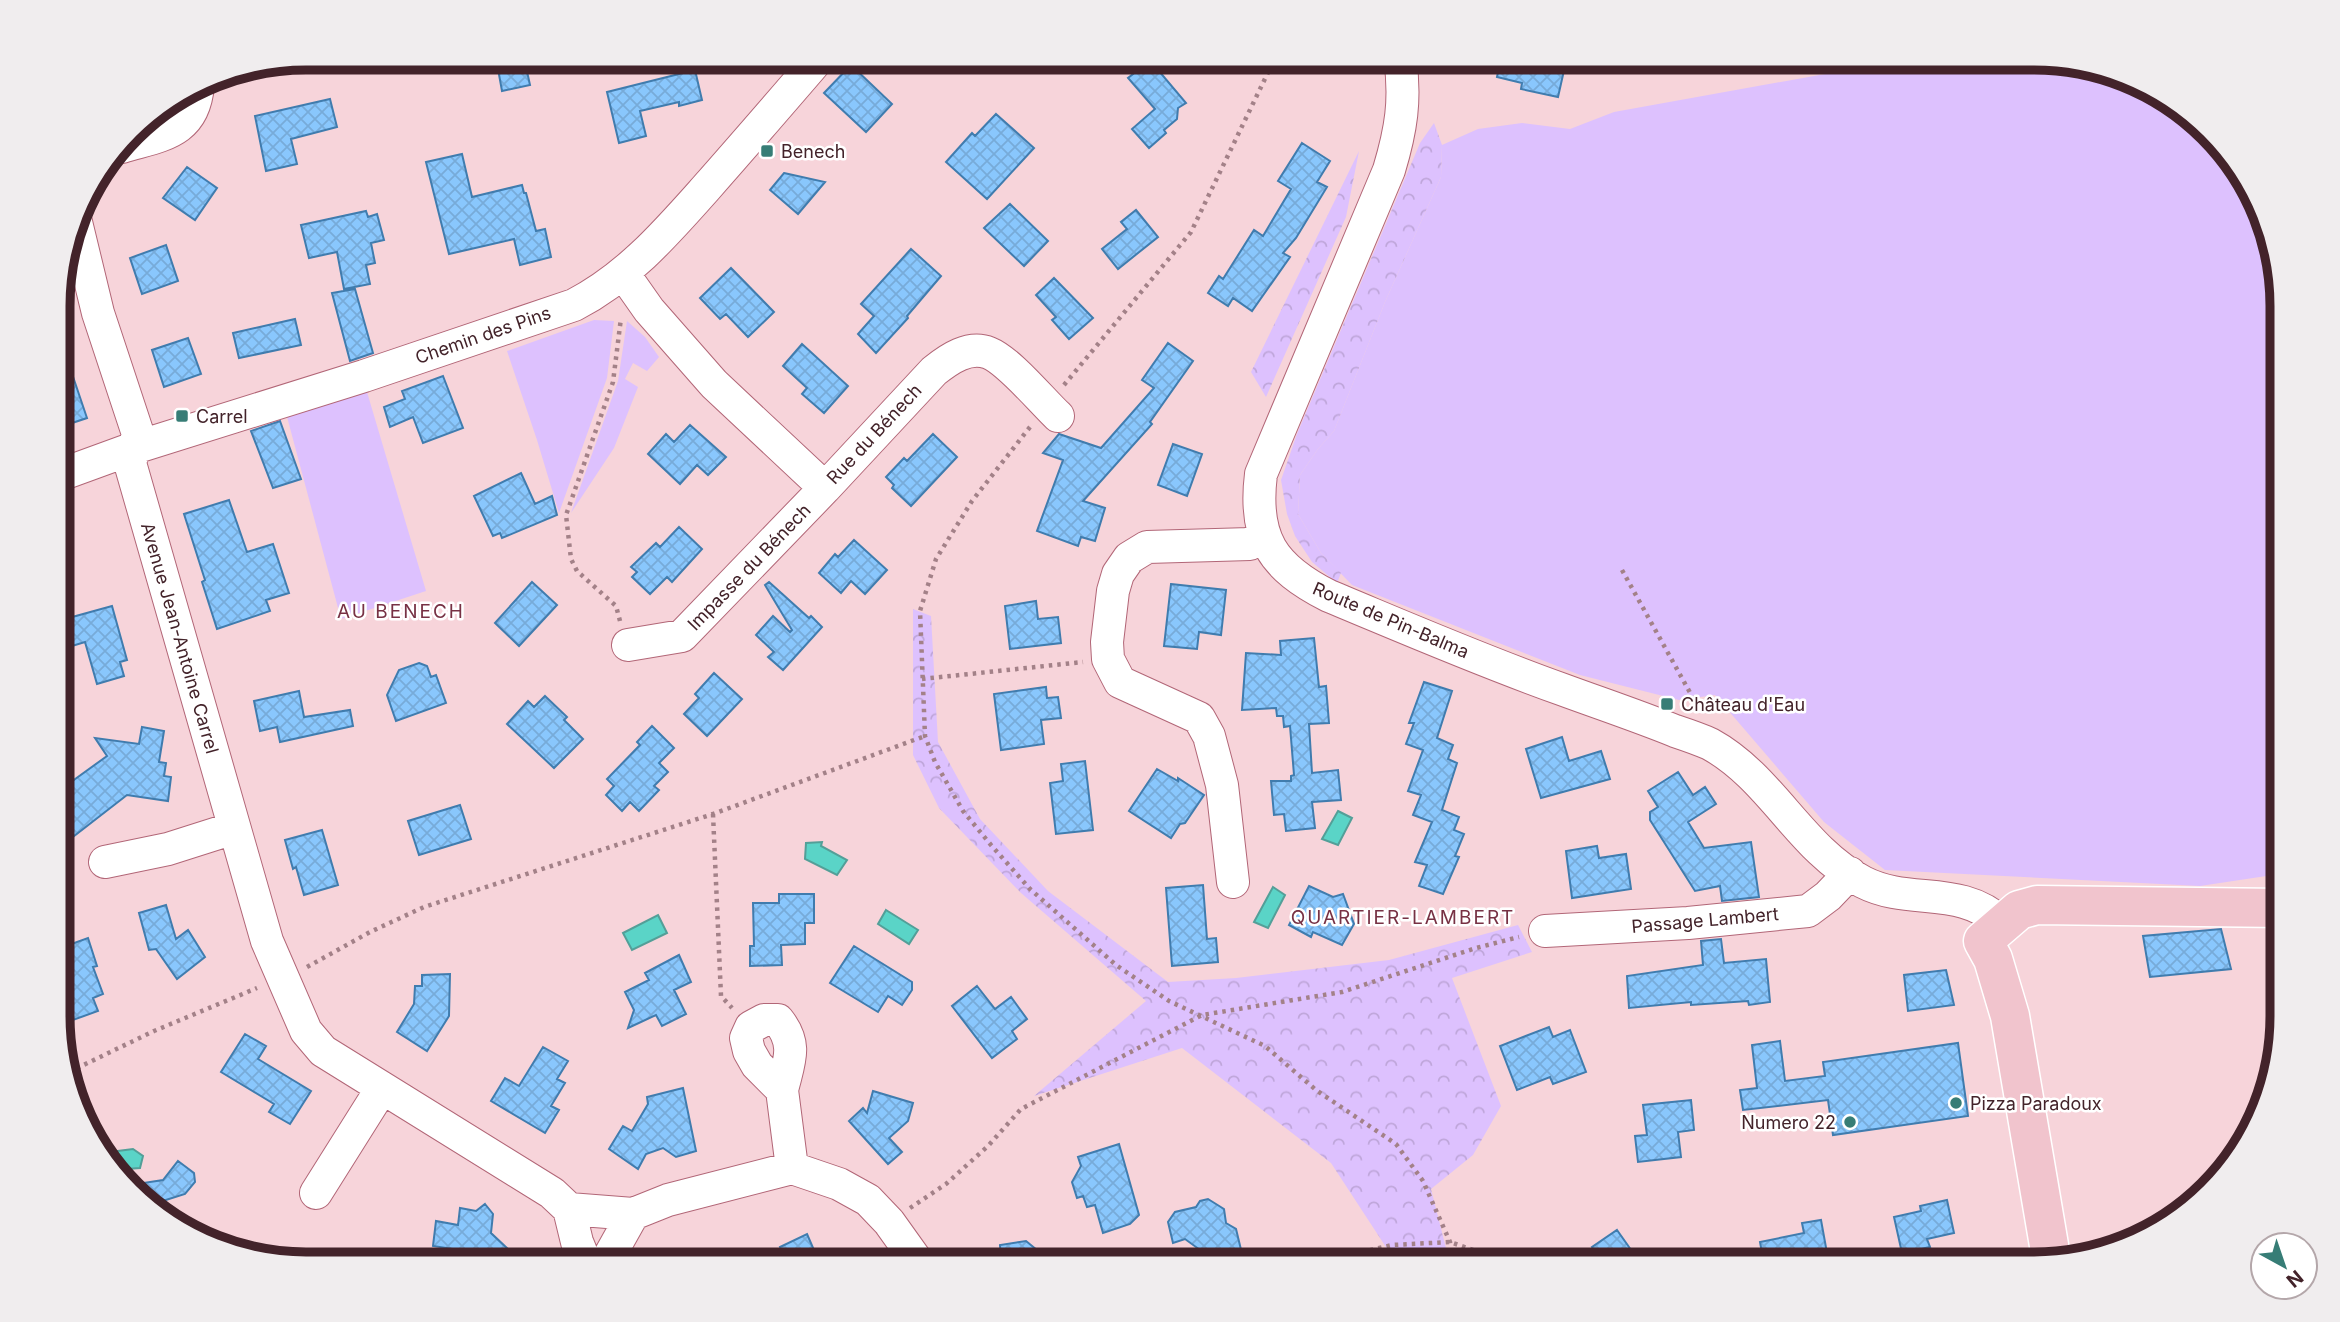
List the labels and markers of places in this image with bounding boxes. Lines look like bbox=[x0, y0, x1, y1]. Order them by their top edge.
place label: Benech bbox=[781, 141, 845, 162]
marker: Benech bbox=[759, 143, 775, 159]
place label: Carrel bbox=[196, 406, 248, 427]
marker: Carrel bbox=[174, 408, 190, 424]
place label: Château d'Eau bbox=[1681, 694, 1805, 715]
marker: Château d'Eau bbox=[1659, 696, 1675, 712]
place label: Pizza Paradoux bbox=[1970, 1093, 2102, 1114]
marker: Pizza Paradoux bbox=[1948, 1095, 1964, 1111]
place label: Numero 22 bbox=[1741, 1112, 1836, 1133]
marker: Numero 22 bbox=[1842, 1114, 1858, 1130]

